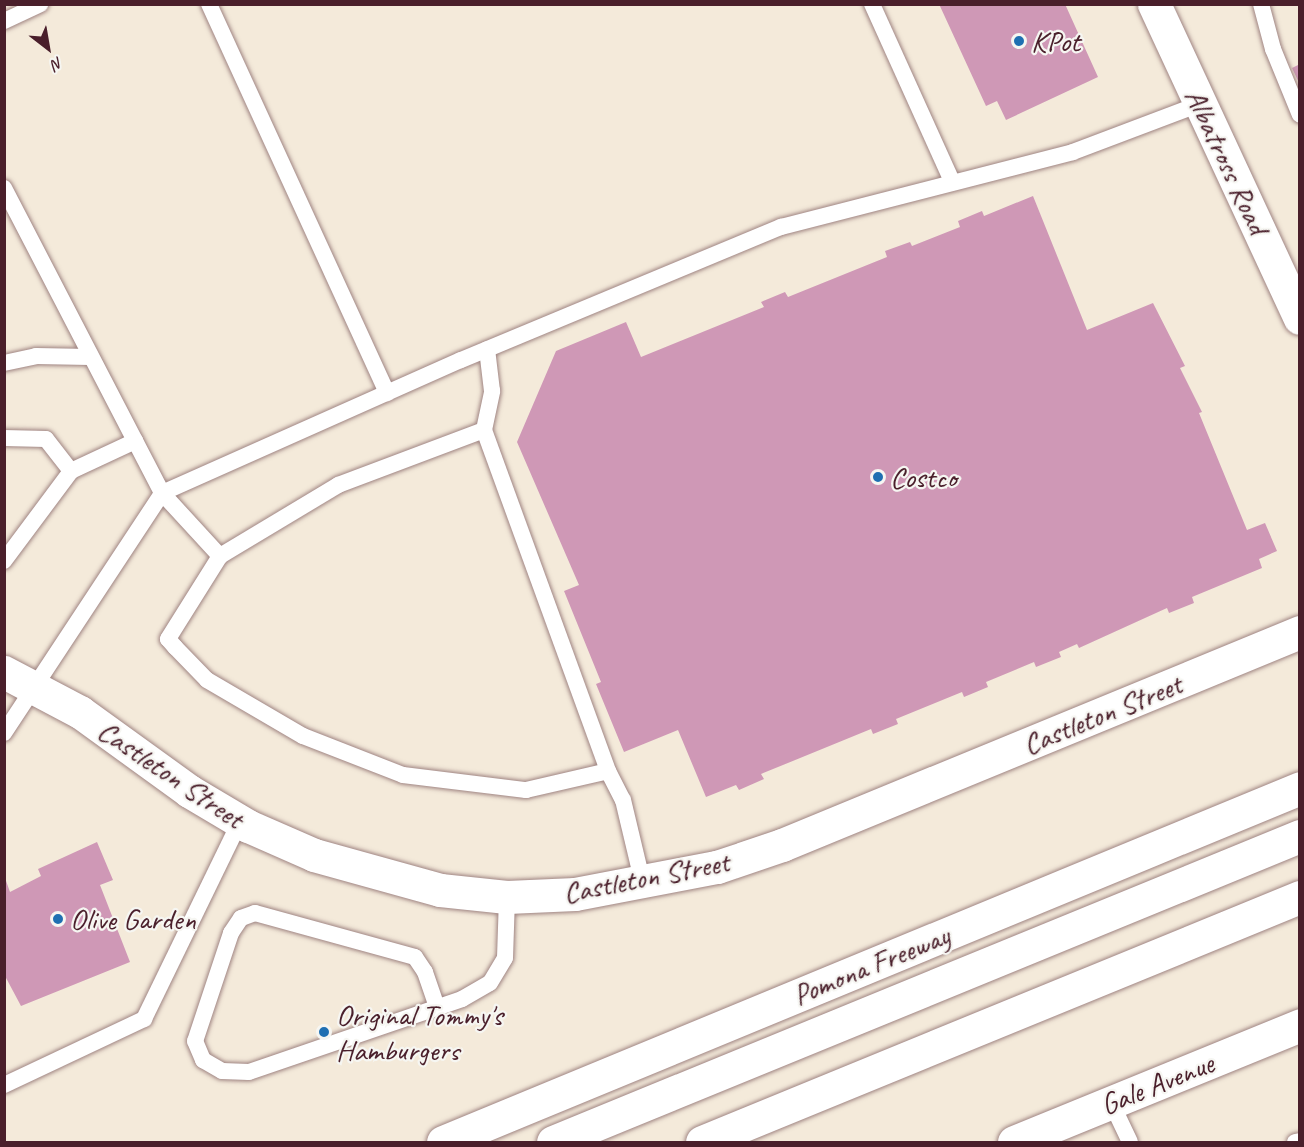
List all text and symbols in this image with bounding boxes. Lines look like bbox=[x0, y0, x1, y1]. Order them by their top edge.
north arrow bbox=[18, 18, 78, 78]
place label: KPot bbox=[1031, 23, 1080, 59]
marker: KPot bbox=[1012, 34, 1026, 48]
text: N bbox=[48, 52, 67, 75]
street label: Albatross Road bbox=[1178, 83, 1276, 239]
place label: Costco bbox=[890, 459, 957, 495]
marker: Costco bbox=[871, 470, 885, 484]
street label: Castleton Street bbox=[1017, 666, 1187, 762]
street label: Castleton Street bbox=[91, 712, 251, 836]
street label: Castleton Street bbox=[560, 843, 732, 911]
place label: Olive Garden bbox=[70, 901, 197, 937]
marker: Olive Garden bbox=[51, 912, 65, 926]
street label: Pomona Freeway bbox=[787, 917, 955, 1013]
place label: Original Tommy's Hamburgers bbox=[336, 997, 503, 1068]
marker: Original Tommy's Hamburgers bbox=[317, 1025, 331, 1039]
street label: Gale Avenue bbox=[1095, 1045, 1219, 1123]

